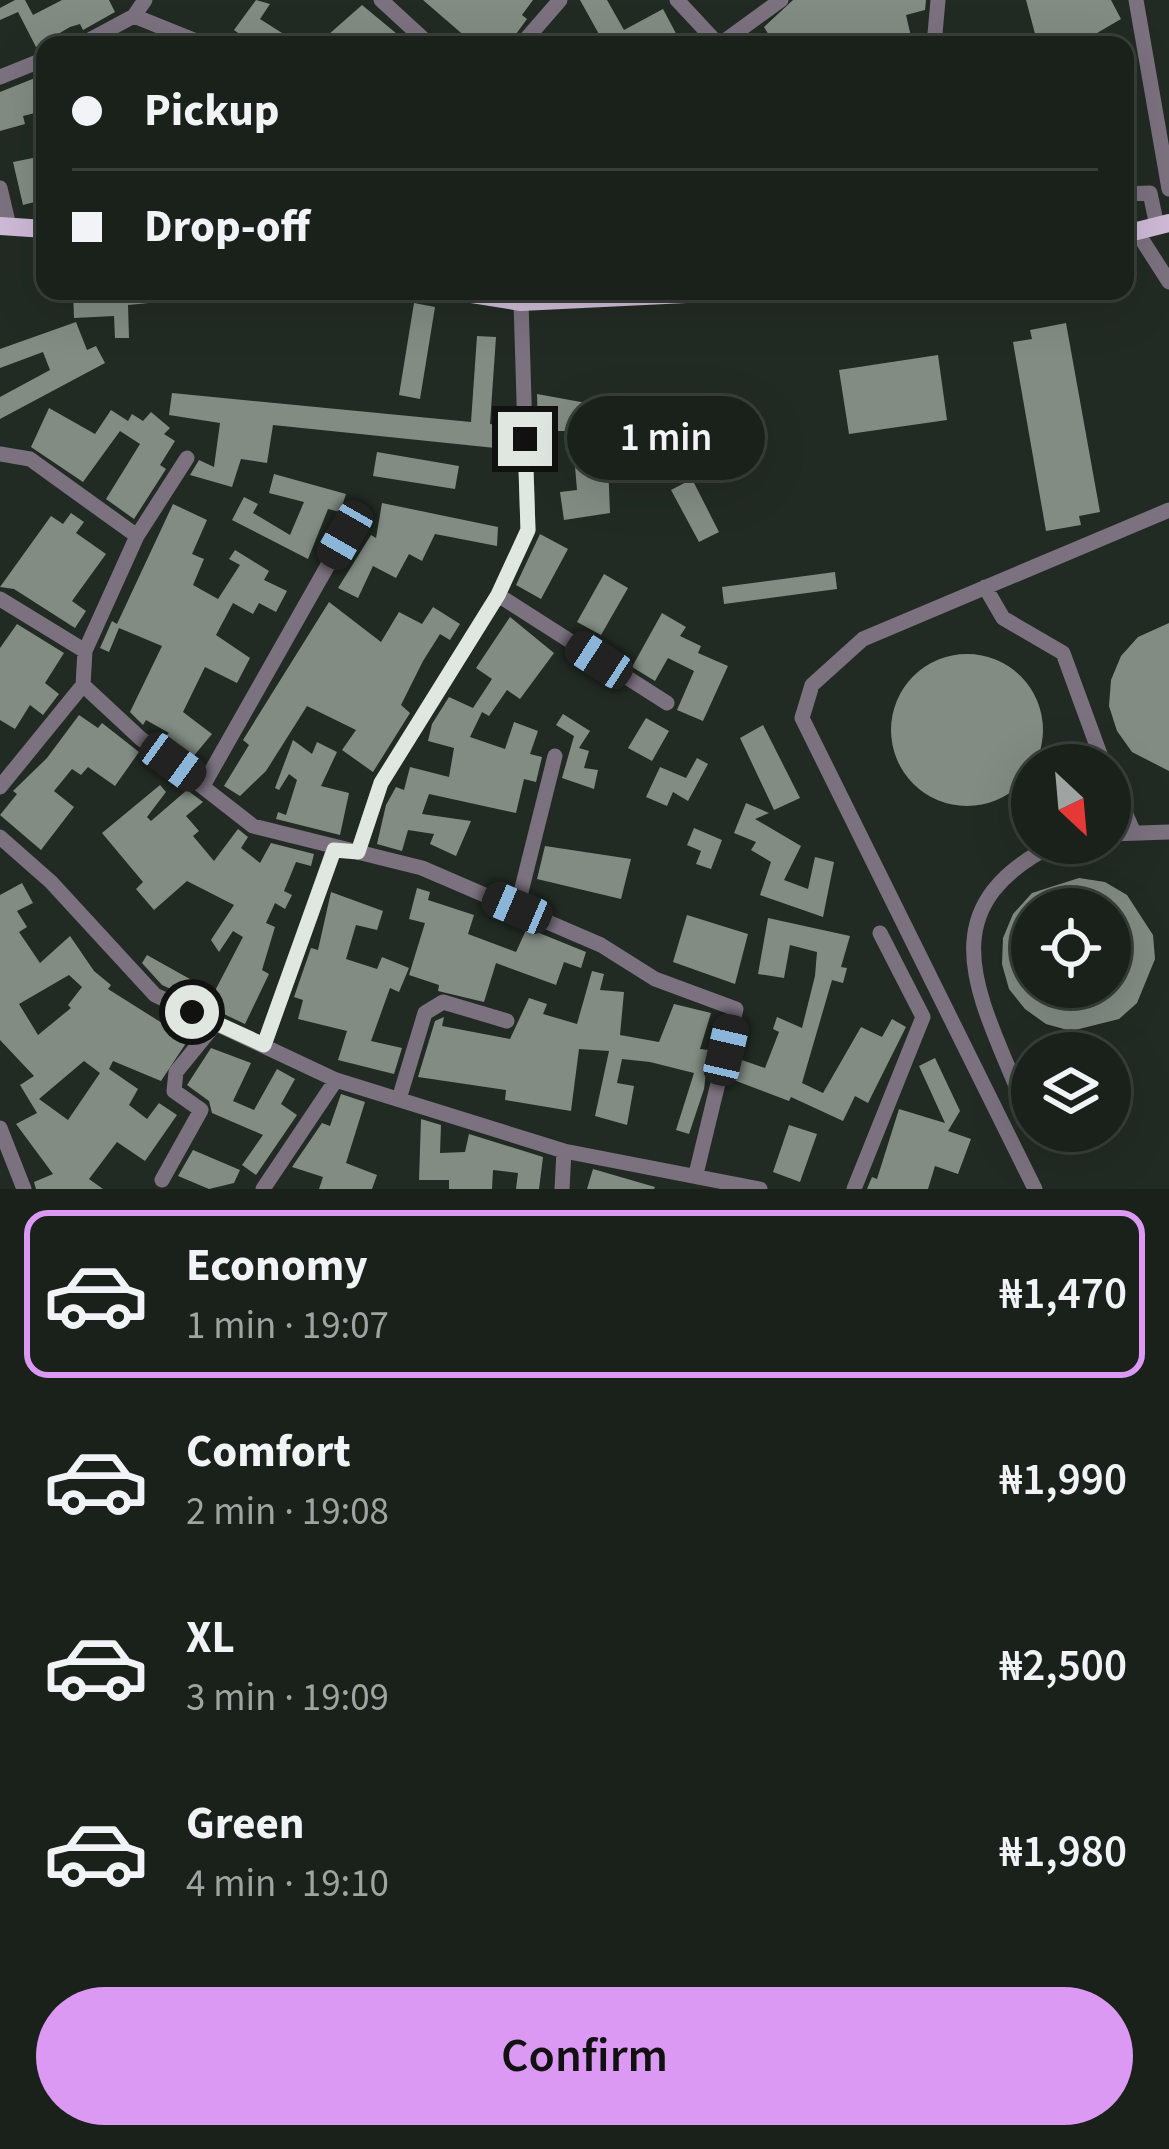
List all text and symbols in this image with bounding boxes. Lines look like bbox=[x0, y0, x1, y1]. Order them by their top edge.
text: Pickup bbox=[144, 79, 280, 143]
text: Drop-off bbox=[144, 195, 310, 259]
callout: 1 min bbox=[567, 397, 765, 481]
text: 1 min bbox=[620, 410, 712, 466]
route end bbox=[498, 412, 552, 466]
car bbox=[311, 495, 379, 575]
car bbox=[559, 625, 639, 695]
car bbox=[133, 726, 213, 798]
north arrow bbox=[1011, 744, 1131, 864]
map controls bbox=[1011, 744, 1131, 1152]
car bbox=[477, 877, 557, 939]
button: locate bbox=[1011, 888, 1131, 1008]
route start bbox=[165, 985, 219, 1039]
car bbox=[700, 1011, 752, 1089]
button: layers bbox=[1011, 1032, 1131, 1152]
text: Economy bbox=[186, 1234, 368, 1298]
icon: car bbox=[42, 1240, 150, 1348]
text: ₦1,470 bbox=[999, 1262, 1127, 1326]
text: 1 min · 19:07 bbox=[186, 1298, 389, 1354]
text: Comfort bbox=[186, 1420, 351, 1484]
icon: car bbox=[42, 1426, 150, 1534]
text: ₦1,990 bbox=[999, 1448, 1127, 1512]
text: 2 min · 19:08 bbox=[186, 1484, 389, 1540]
text: XL bbox=[186, 1606, 235, 1670]
icon: car bbox=[42, 1612, 150, 1720]
text: ₦2,500 bbox=[999, 1634, 1127, 1698]
text: 3 min · 19:09 bbox=[186, 1670, 389, 1726]
text: Green bbox=[186, 1792, 305, 1856]
icon: car bbox=[42, 1798, 150, 1906]
text: ₦1,980 bbox=[999, 1820, 1127, 1884]
text: 4 min · 19:10 bbox=[186, 1856, 389, 1912]
button: Confirm bbox=[36, 1987, 1133, 2125]

